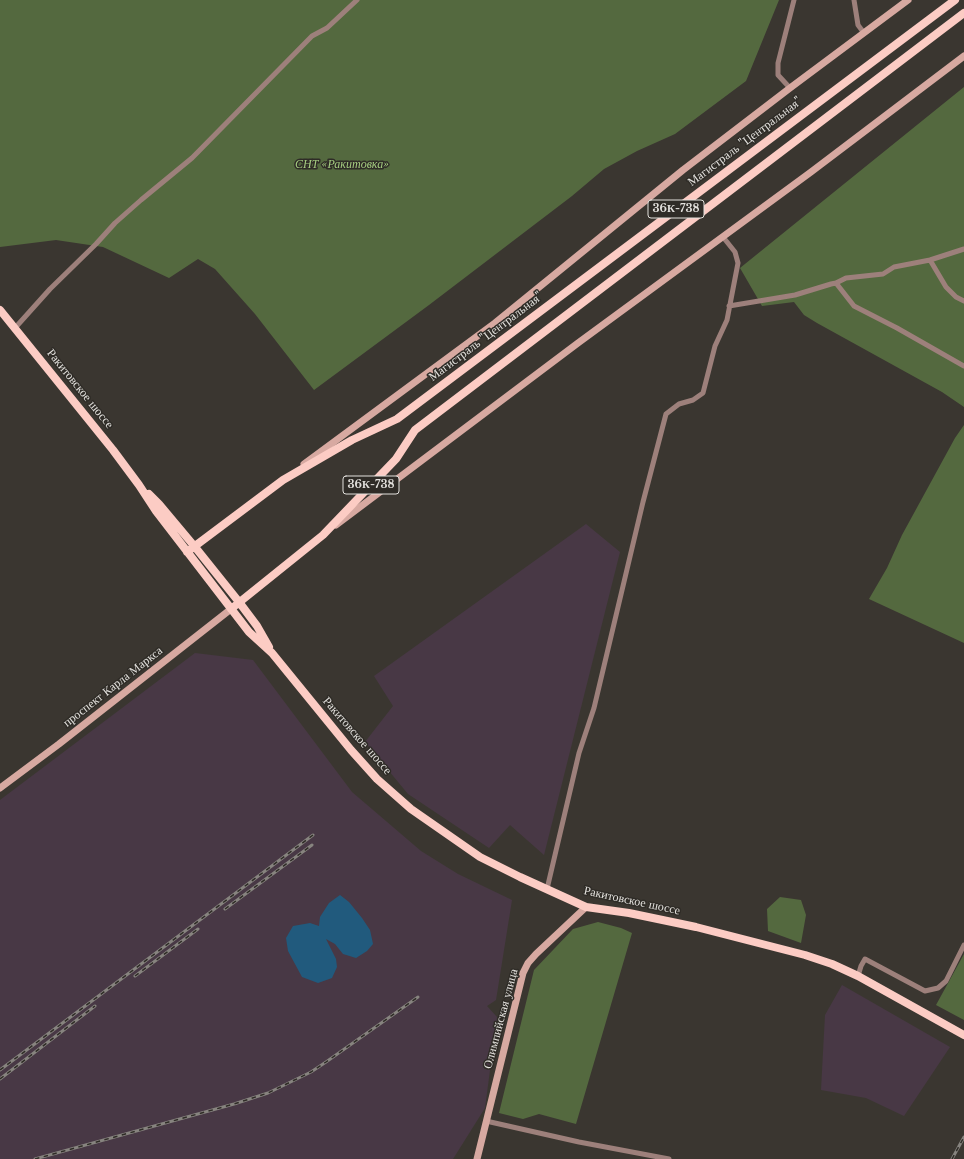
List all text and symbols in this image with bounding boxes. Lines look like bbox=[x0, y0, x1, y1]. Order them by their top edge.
street label: Магистраль "Центральная" bbox=[685, 94, 805, 190]
park label: СНТ «Ракитовка» bbox=[295, 158, 389, 172]
road number: 36К-738 bbox=[648, 200, 704, 218]
street label: Магистраль "Центральная" bbox=[426, 289, 546, 385]
street label: Ракитовское шоссе bbox=[44, 346, 116, 432]
road number: 36К-738 bbox=[343, 476, 399, 494]
street label: проспект Карла Маркса bbox=[60, 644, 166, 730]
street label: Ракитовское шоссе bbox=[319, 694, 395, 778]
street label: Ракитовское шоссе bbox=[583, 884, 681, 918]
street label: Олимпийская улица bbox=[481, 967, 521, 1071]

